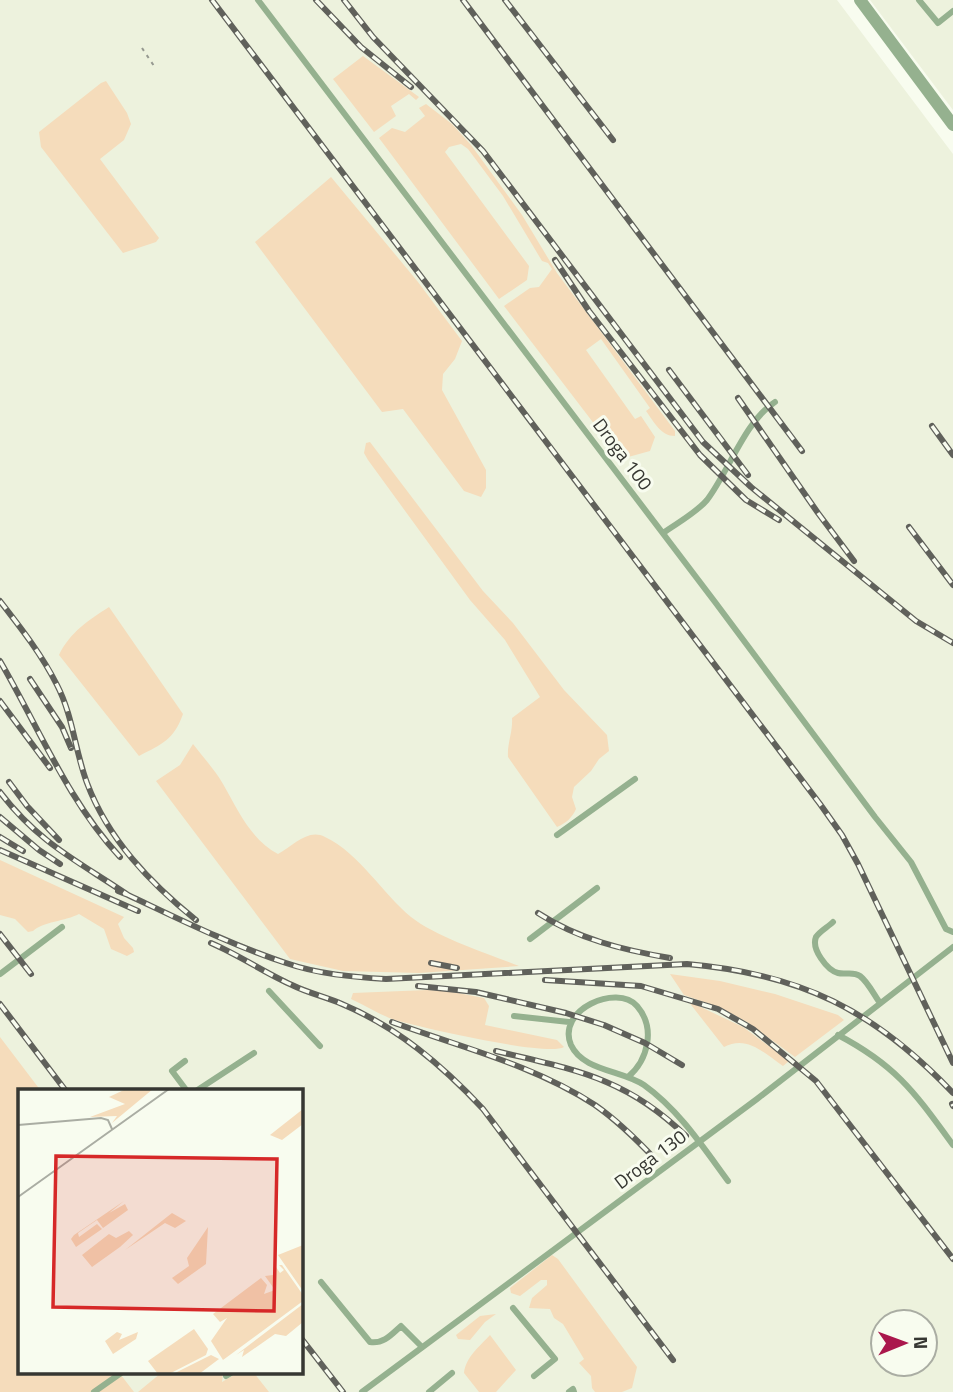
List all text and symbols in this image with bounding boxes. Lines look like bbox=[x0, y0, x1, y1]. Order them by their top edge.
street label: Droga 100 bbox=[587, 411, 660, 496]
inset map bbox=[18, 1089, 303, 1374]
street label: Droga 130 bbox=[607, 1122, 692, 1195]
north arrow bbox=[869, 1308, 939, 1378]
text: N bbox=[907, 1336, 936, 1350]

